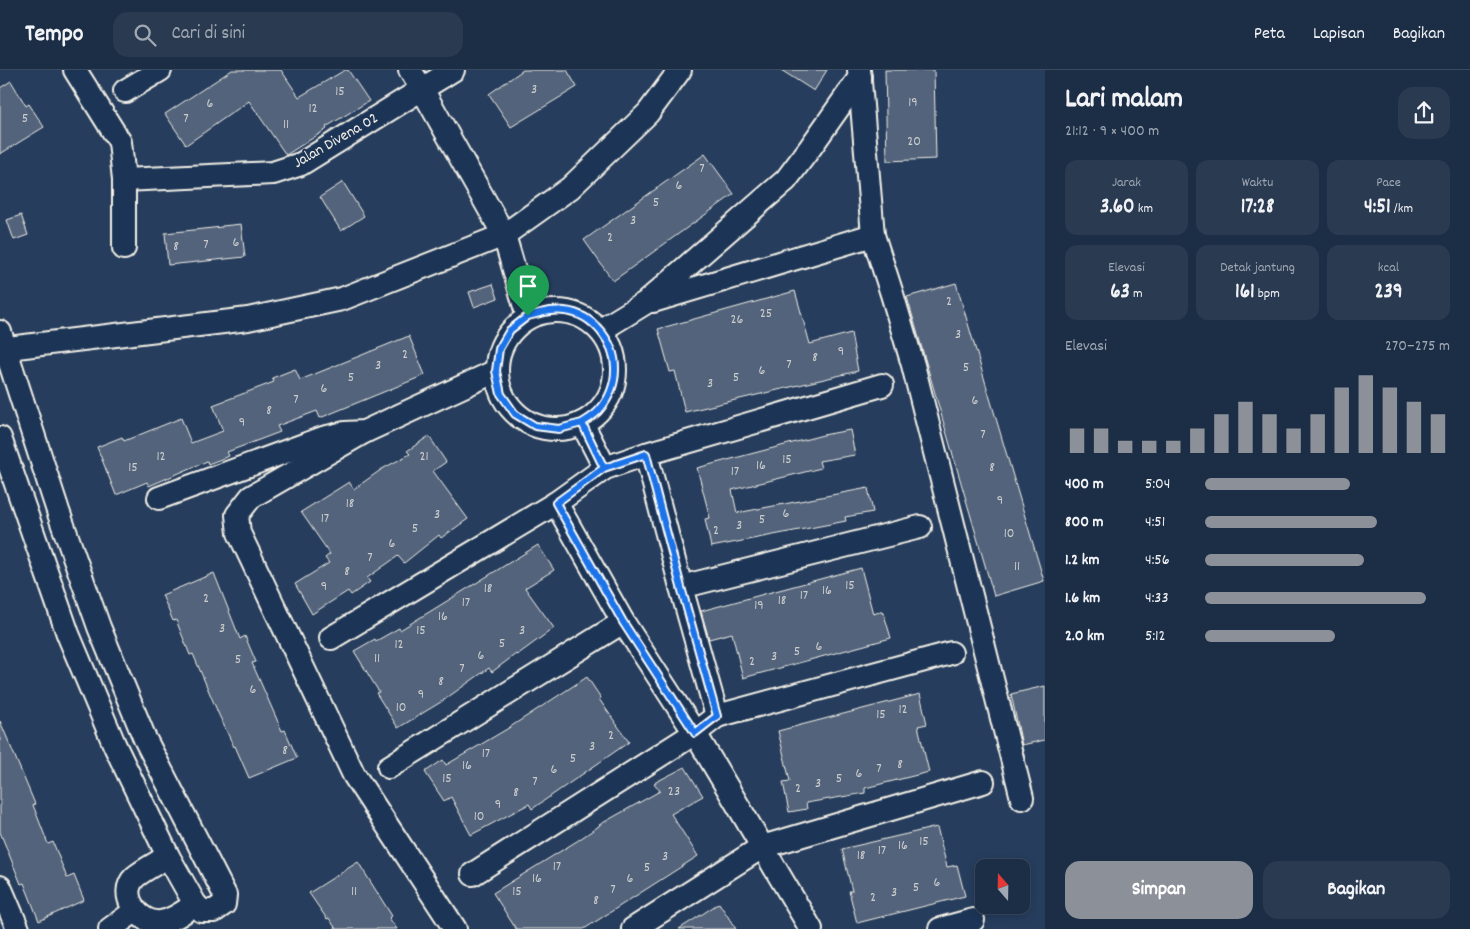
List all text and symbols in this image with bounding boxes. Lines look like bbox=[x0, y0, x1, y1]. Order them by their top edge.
search box bbox=[113, 12, 463, 57]
text: Tempo bbox=[25, 18, 83, 52]
icon: search bbox=[131, 21, 159, 49]
text: Cari di sini bbox=[171, 21, 245, 48]
text: Peta bbox=[1254, 22, 1285, 47]
text: Lapisan bbox=[1313, 22, 1365, 47]
text: Bagikan bbox=[1393, 22, 1445, 47]
house number: 3 bbox=[531, 80, 537, 100]
text: Lari malam bbox=[1065, 81, 1183, 121]
house number: 15 bbox=[335, 82, 345, 102]
button: share bbox=[1398, 87, 1450, 139]
house number: 19 bbox=[908, 93, 918, 113]
house number: 6 bbox=[207, 94, 214, 114]
house number: 12 bbox=[308, 99, 318, 119]
street label: Jalan Divena 02 bbox=[289, 107, 383, 175]
house number: 5 bbox=[22, 109, 28, 129]
house number: 7 bbox=[183, 109, 189, 129]
house number: 11 bbox=[283, 115, 289, 135]
text: 21:12 · 9 × 400 m bbox=[1065, 120, 1159, 143]
house number: 20 bbox=[907, 132, 921, 152]
house number: 7 bbox=[699, 159, 705, 179]
text: Jarak bbox=[1112, 173, 1141, 193]
text: Waktu bbox=[1242, 173, 1273, 193]
text: Pace bbox=[1376, 173, 1401, 193]
house number: 6 bbox=[676, 176, 683, 196]
house number: 5 bbox=[653, 193, 659, 213]
text: 3.60 bbox=[1100, 193, 1134, 223]
text: 17:28 bbox=[1241, 193, 1274, 223]
text: 4:51 bbox=[1364, 193, 1390, 223]
text: km bbox=[1134, 199, 1153, 219]
text: /km bbox=[1390, 199, 1413, 219]
house number: 3 bbox=[630, 211, 636, 231]
house number: 2 bbox=[607, 228, 613, 248]
house number: 6 bbox=[233, 233, 240, 253]
house number: 7 bbox=[203, 235, 209, 255]
house number: 8 bbox=[173, 237, 179, 257]
text: Elevasi bbox=[1108, 258, 1145, 278]
text: Detak jantung bbox=[1220, 258, 1295, 278]
text: kcal bbox=[1378, 258, 1399, 278]
pin bbox=[507, 265, 549, 316]
icon: arrive bbox=[514, 272, 542, 300]
text: 63 bbox=[1110, 278, 1130, 308]
text: 161 bbox=[1235, 278, 1255, 308]
text: 239 bbox=[1374, 278, 1403, 308]
text: m bbox=[1130, 284, 1143, 304]
text: bpm bbox=[1255, 284, 1280, 304]
house number: 2 bbox=[946, 292, 952, 312]
house number: 25 bbox=[760, 304, 772, 324]
house number: 26 bbox=[731, 310, 744, 330]
house number: 3 bbox=[955, 325, 961, 345]
text: Elevasi bbox=[1065, 335, 1107, 358]
text: 270–275 m bbox=[1385, 335, 1450, 358]
house number: 9 bbox=[838, 342, 844, 362]
house number: 2 bbox=[402, 345, 408, 365]
house number: 8 bbox=[812, 348, 818, 368]
house number: 7 bbox=[786, 355, 792, 375]
house number: 3 bbox=[375, 356, 381, 376]
house number: 5 bbox=[963, 358, 969, 378]
house number: 6 bbox=[759, 361, 766, 381]
house number: 5 bbox=[348, 368, 354, 388]
house number: 5 bbox=[733, 368, 739, 388]
house number: 3 bbox=[707, 374, 713, 394]
house number: 6 bbox=[321, 379, 328, 399]
house number: 7 bbox=[293, 390, 299, 410]
house number: 6 bbox=[972, 391, 979, 411]
house number: 8 bbox=[266, 401, 272, 421]
house number: 9 bbox=[239, 413, 245, 433]
house number: 7 bbox=[980, 425, 986, 445]
house number: 12 bbox=[156, 447, 166, 467]
house number: 21 bbox=[419, 447, 429, 467]
house number: 15 bbox=[782, 450, 792, 470]
house number: 16 bbox=[756, 456, 766, 476]
house number: 15 bbox=[128, 458, 138, 478]
house number: 8 bbox=[989, 458, 995, 478]
house number: 17 bbox=[731, 462, 739, 482]
text: 400 m bbox=[1065, 473, 1104, 496]
text: 5:04 bbox=[1145, 473, 1170, 496]
house number: 9 bbox=[997, 491, 1003, 511]
house number: 18 bbox=[346, 494, 355, 514]
house number: 6 bbox=[783, 504, 790, 524]
house number: 3 bbox=[434, 505, 440, 525]
house number: 17 bbox=[321, 509, 329, 529]
house number: 5 bbox=[759, 510, 765, 530]
text: 800 m bbox=[1065, 511, 1104, 534]
text: 4:51 bbox=[1145, 511, 1165, 534]
house number: 3 bbox=[736, 516, 742, 536]
house number: 5 bbox=[412, 519, 418, 539]
house number: 2 bbox=[713, 521, 719, 541]
house number: 10 bbox=[1004, 524, 1014, 544]
house number: 6 bbox=[389, 534, 396, 554]
house number: 7 bbox=[367, 548, 373, 568]
text: 1.2 km bbox=[1065, 549, 1099, 572]
text: 4:56 bbox=[1145, 549, 1170, 572]
house number: 11 bbox=[1014, 557, 1020, 577]
house number: 8 bbox=[344, 562, 350, 582]
house number: 15 bbox=[845, 576, 855, 596]
house number: 9 bbox=[321, 577, 327, 597]
house number: 18 bbox=[484, 579, 493, 599]
house number: 16 bbox=[822, 581, 832, 601]
house number: 17 bbox=[800, 586, 808, 606]
text: 1.6 km bbox=[1065, 587, 1100, 610]
text: 4:33 bbox=[1145, 587, 1169, 610]
house number: 2 bbox=[203, 589, 209, 609]
house number: 18 bbox=[778, 591, 787, 611]
house number: 17 bbox=[462, 593, 470, 613]
house number: 19 bbox=[754, 596, 764, 616]
house number: 16 bbox=[438, 607, 448, 627]
house number: 3 bbox=[219, 619, 225, 639]
house number: 15 bbox=[416, 621, 426, 641]
house number: 3 bbox=[519, 621, 525, 641]
text: 2.0 km bbox=[1065, 625, 1105, 648]
text: 5:12 bbox=[1145, 625, 1166, 648]
house number: 5 bbox=[499, 634, 505, 654]
house number: 12 bbox=[394, 635, 404, 655]
house number: 6 bbox=[816, 637, 823, 657]
house number: 5 bbox=[794, 642, 800, 662]
house number: 6 bbox=[478, 646, 485, 666]
house number: 3 bbox=[771, 647, 777, 667]
house number: 11 bbox=[374, 649, 380, 669]
house number: 5 bbox=[235, 650, 241, 670]
house number: 2 bbox=[749, 652, 755, 672]
house number: 7 bbox=[459, 659, 465, 679]
house number: 8 bbox=[438, 672, 444, 692]
house number: 6 bbox=[250, 680, 257, 700]
house number: 9 bbox=[418, 685, 424, 705]
house number: 10 bbox=[396, 698, 406, 718]
house number: 12 bbox=[898, 700, 908, 720]
house number: 15 bbox=[876, 705, 886, 725]
house number: 2 bbox=[608, 726, 614, 746]
house number: 3 bbox=[589, 737, 595, 757]
house number: 8 bbox=[282, 741, 288, 761]
house number: 17 bbox=[482, 744, 490, 764]
house number: 5 bbox=[570, 749, 576, 769]
house number: 8 bbox=[897, 755, 903, 775]
house number: 16 bbox=[462, 756, 472, 776]
house number: 7 bbox=[876, 759, 882, 779]
house number: 6 bbox=[551, 760, 558, 780]
house number: 6 bbox=[856, 764, 863, 784]
house number: 15 bbox=[442, 769, 452, 789]
house number: 5 bbox=[836, 769, 842, 789]
house number: 7 bbox=[532, 772, 538, 792]
house number: 3 bbox=[815, 774, 821, 794]
house number: 2 bbox=[795, 779, 801, 799]
house number: 23 bbox=[668, 782, 680, 802]
house number: 8 bbox=[513, 783, 519, 803]
house number: 9 bbox=[495, 795, 501, 815]
house number: 10 bbox=[474, 807, 484, 827]
house number: 15 bbox=[919, 832, 929, 852]
house number: 16 bbox=[898, 836, 908, 856]
house number: 17 bbox=[878, 841, 886, 861]
house number: 18 bbox=[857, 846, 866, 866]
house number: 3 bbox=[662, 847, 668, 867]
house number: 17 bbox=[553, 857, 561, 877]
house number: 5 bbox=[644, 858, 650, 878]
north arrow bbox=[975, 859, 1030, 914]
map controls bbox=[975, 859, 1030, 914]
button: Simpan bbox=[1065, 861, 1253, 919]
button: Bagikan bbox=[1263, 861, 1450, 919]
house number: 16 bbox=[532, 869, 542, 889]
house number: 6 bbox=[627, 869, 634, 889]
house number: 6 bbox=[934, 873, 941, 893]
house number: 5 bbox=[913, 878, 919, 898]
house number: 7 bbox=[610, 880, 616, 900]
house number: 11 bbox=[351, 882, 357, 902]
house number: 15 bbox=[512, 882, 522, 902]
house number: 3 bbox=[891, 883, 897, 903]
house number: 2 bbox=[870, 888, 876, 908]
house number: 8 bbox=[593, 891, 599, 911]

